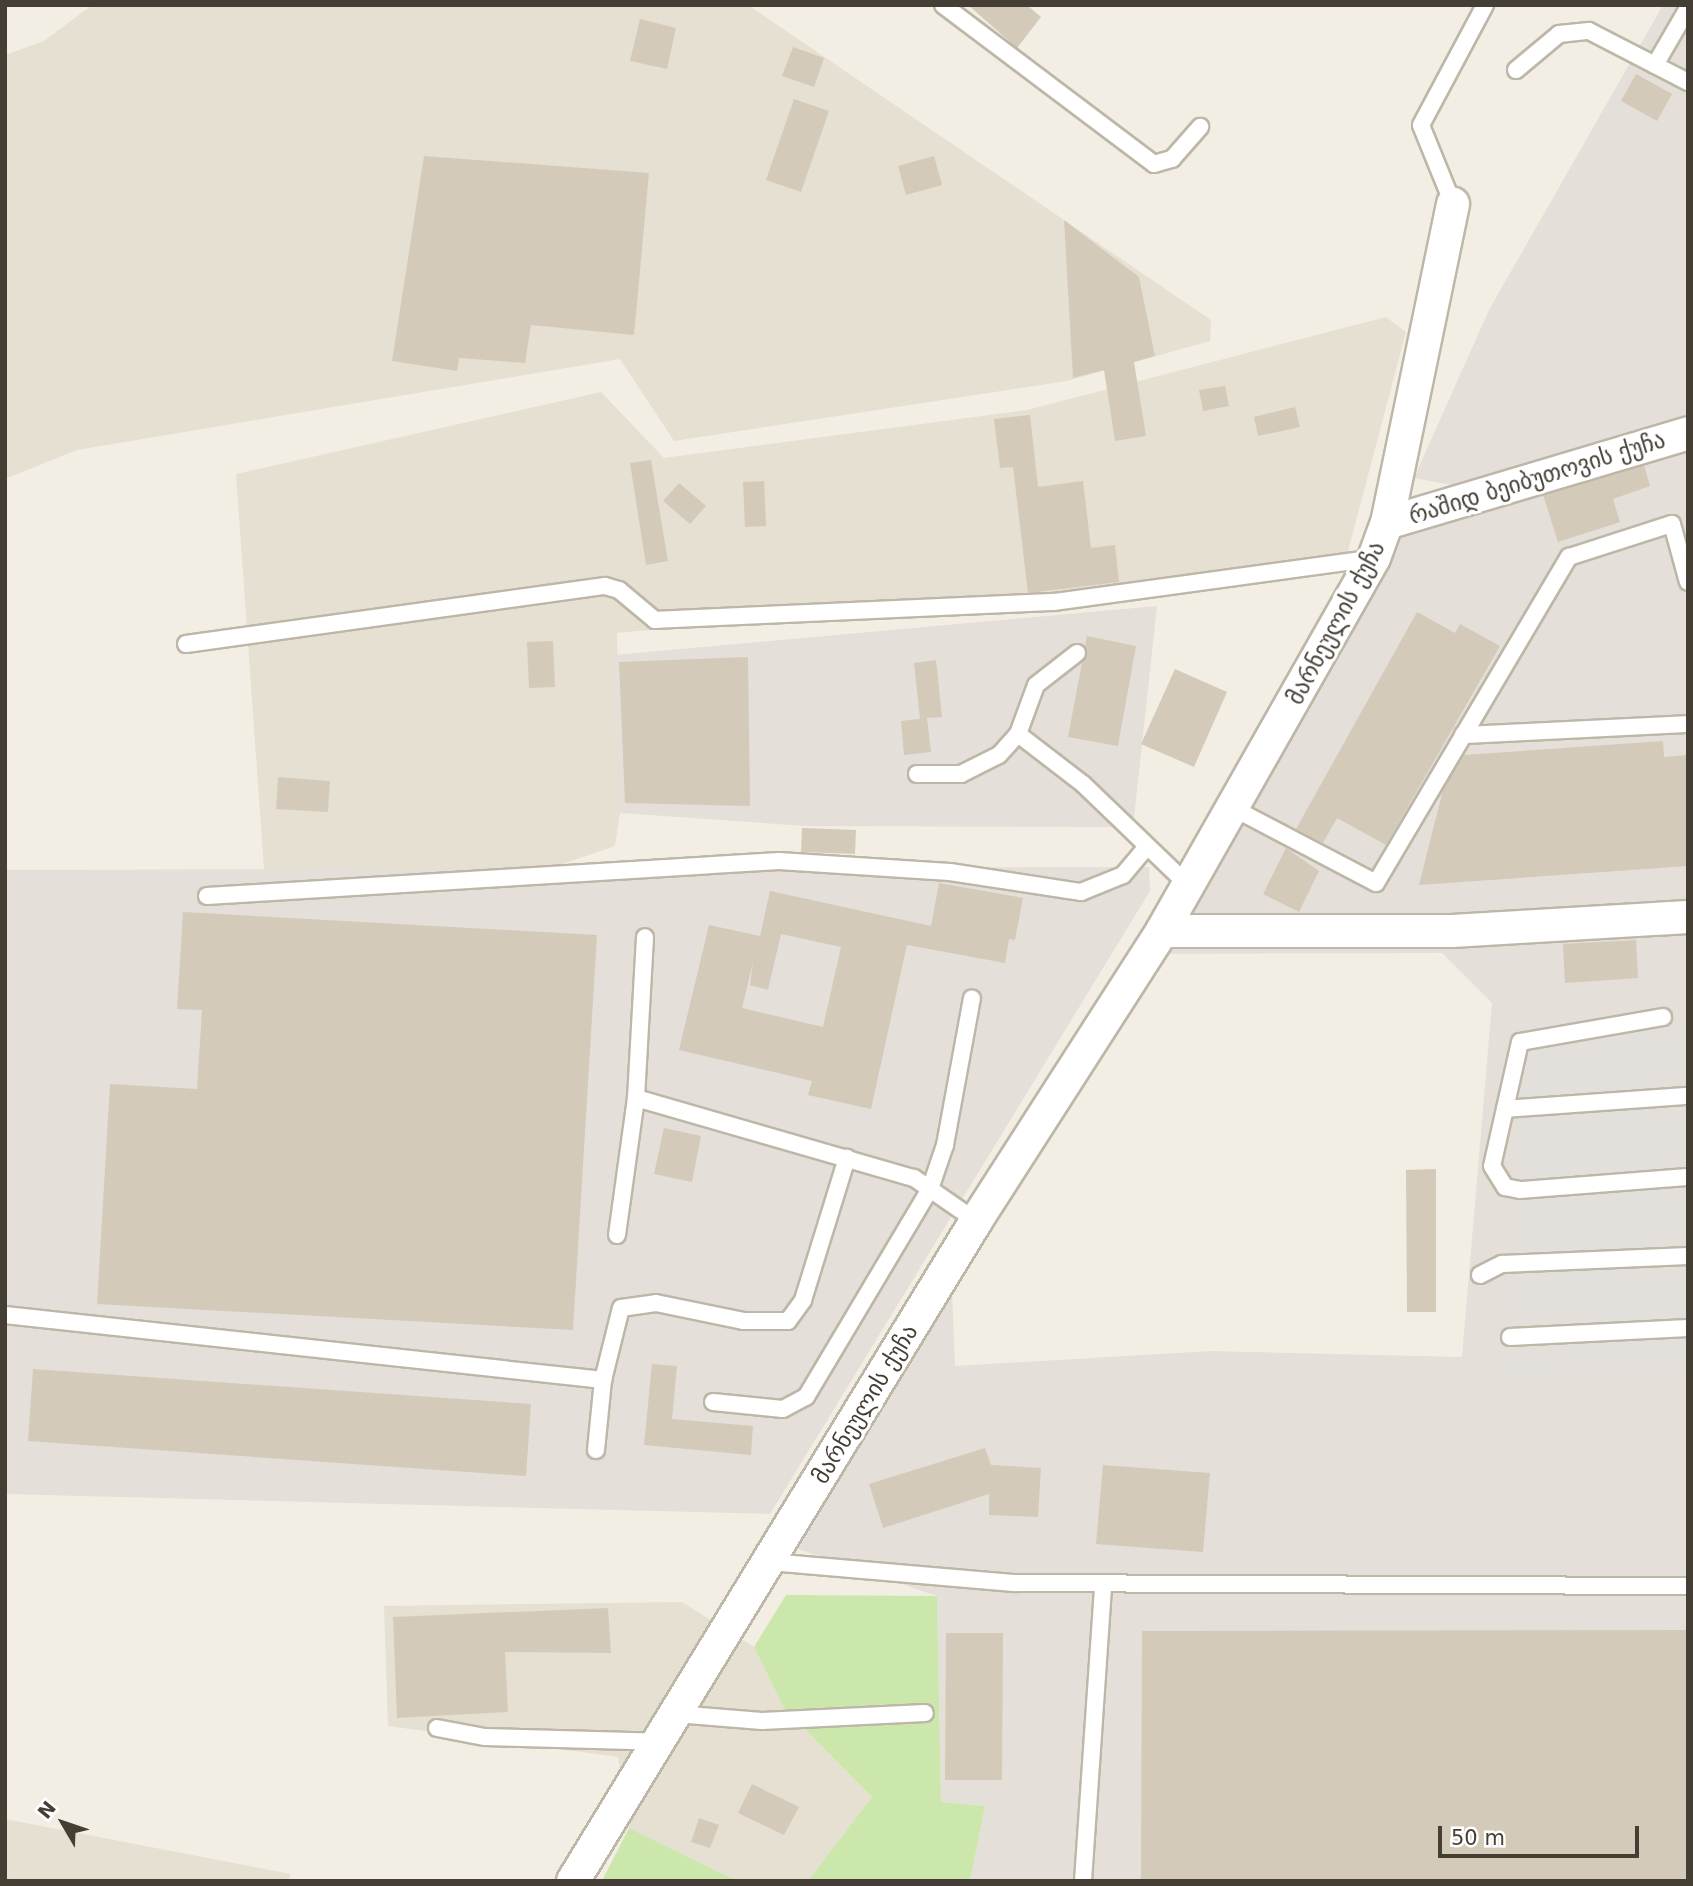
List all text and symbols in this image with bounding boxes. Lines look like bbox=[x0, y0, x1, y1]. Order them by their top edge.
street label: რაშიდ ბეიბუთოვის ქუჩა bbox=[1406, 426, 1668, 530]
street label: მარნეულის ქუჩა bbox=[1281, 537, 1391, 709]
street label: მარნეულის ქუჩა bbox=[807, 1319, 923, 1489]
north arrow bbox=[28, 1788, 98, 1858]
text: N bbox=[33, 1797, 60, 1823]
scale bar bbox=[1441, 1812, 1642, 1856]
text: 50 m bbox=[1451, 1826, 1505, 1850]

